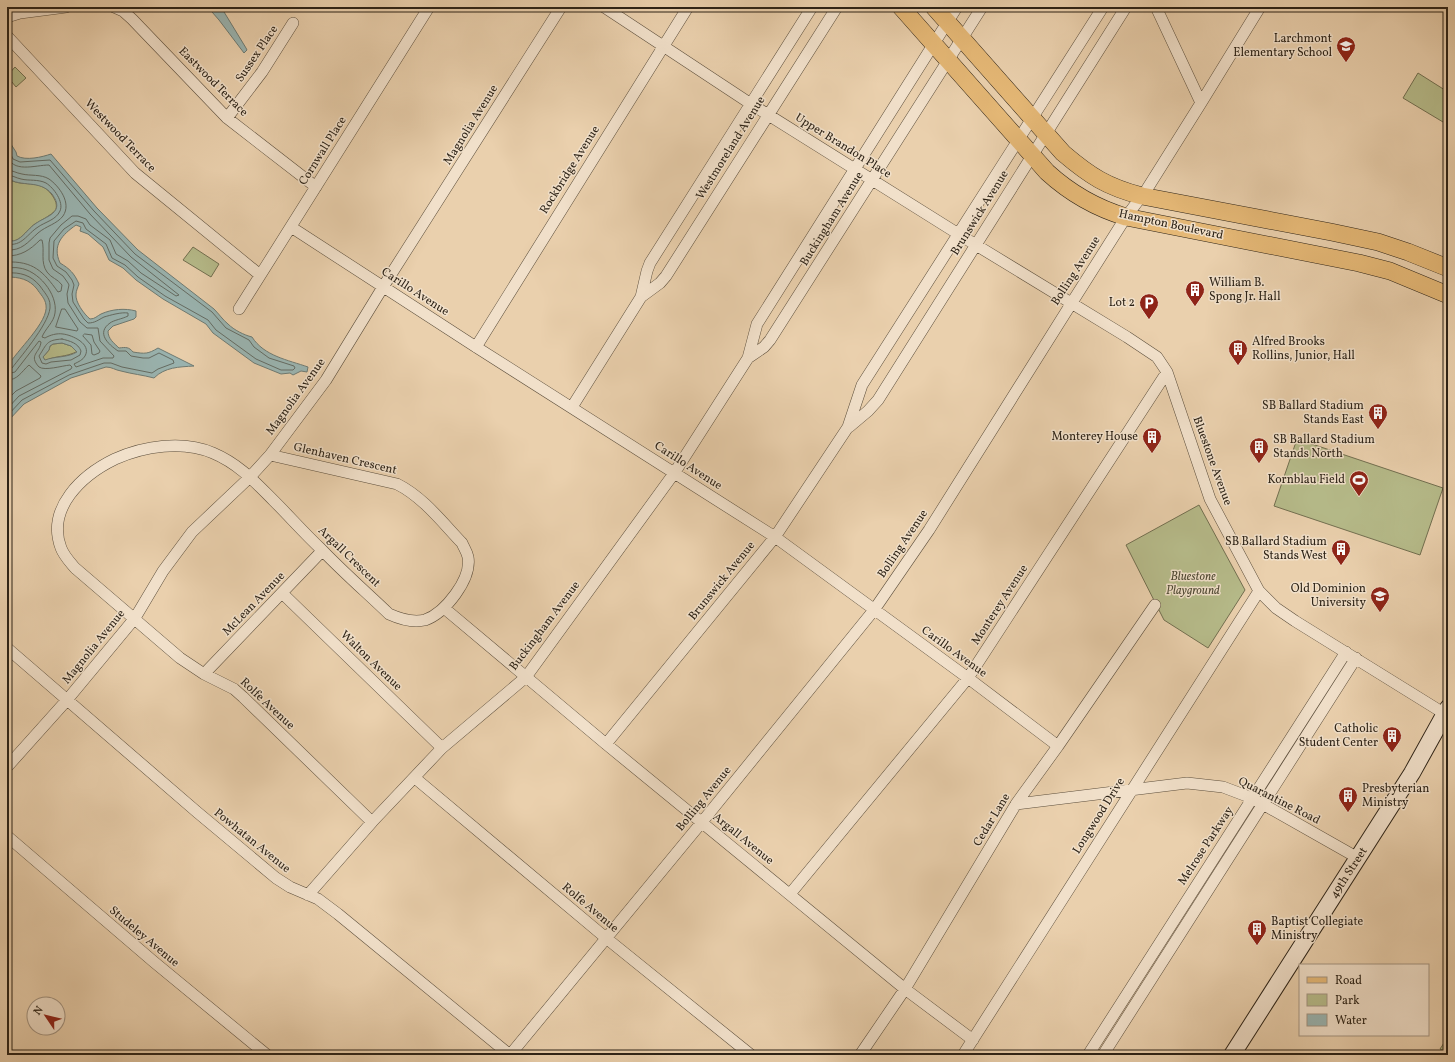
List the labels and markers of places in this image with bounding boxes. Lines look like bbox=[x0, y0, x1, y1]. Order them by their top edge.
place label: Larchmont Elementary School bbox=[1233, 31, 1332, 61]
school or university icon: Larchmont Elementary School bbox=[1335, 35, 1357, 63]
place label: William B. Spong Jr. Hall bbox=[1209, 275, 1281, 305]
building icon: William B. Spong Jr. Hall bbox=[1184, 279, 1206, 307]
parking icon: Lot 2 bbox=[1138, 292, 1160, 320]
place label: Lot 2 bbox=[1109, 295, 1135, 311]
place label: Alfred Brooks Rollins, Junior, Hall bbox=[1252, 334, 1355, 364]
building icon: Alfred Brooks Rollins, Junior, Hall bbox=[1227, 338, 1249, 366]
place label: SB Ballard Stadium Stands East bbox=[1262, 398, 1364, 428]
building icon: SB Ballard Stadium Stands East bbox=[1367, 402, 1389, 430]
building icon: Monterey House bbox=[1141, 426, 1163, 454]
place label: Monterey House bbox=[1052, 429, 1138, 445]
place label: SB Ballard Stadium Stands North bbox=[1273, 432, 1375, 462]
building icon: SB Ballard Stadium Stands North bbox=[1248, 436, 1270, 464]
sports icon: Kornblau Field bbox=[1348, 469, 1370, 497]
place label: Kornblau Field bbox=[1268, 472, 1345, 488]
place label: SB Ballard Stadium Stands West bbox=[1225, 534, 1327, 564]
building icon: SB Ballard Stadium Stands West bbox=[1330, 538, 1352, 566]
place label: Old Dominion University bbox=[1291, 581, 1367, 611]
school or university icon: Old Dominion University bbox=[1369, 585, 1391, 613]
place label: Catholic Student Center bbox=[1299, 721, 1378, 751]
building icon: Catholic Student Center bbox=[1381, 725, 1403, 753]
place label: Presbyterian Ministry bbox=[1362, 781, 1429, 811]
building icon: Presbyterian Ministry bbox=[1337, 785, 1359, 813]
place label: Baptist Collegiate Ministry bbox=[1271, 914, 1363, 944]
building icon: Baptist Collegiate Ministry bbox=[1246, 918, 1268, 946]

